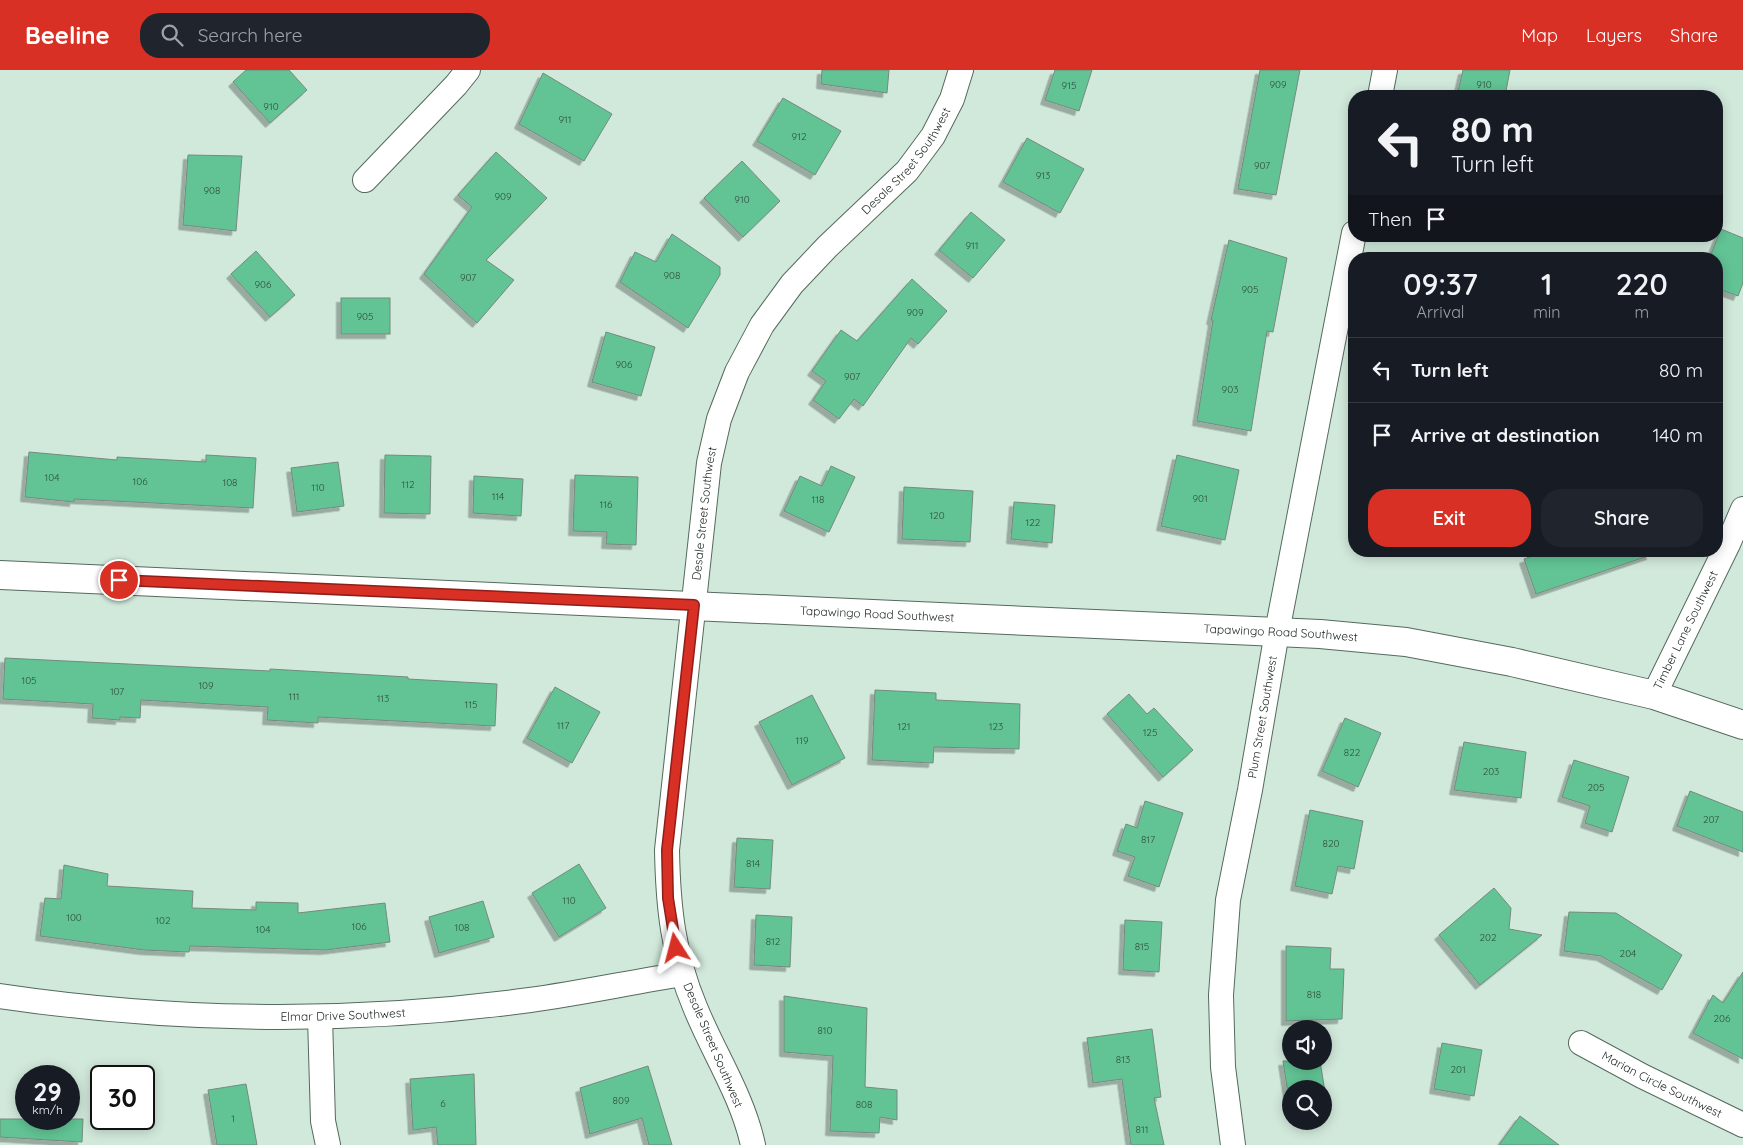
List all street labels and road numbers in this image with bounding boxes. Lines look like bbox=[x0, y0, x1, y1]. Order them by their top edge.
street label: Desale Street Southwest bbox=[858, 105, 953, 217]
street label: Desale Street Southwest bbox=[688, 445, 719, 581]
street label: Timber Lane Southwest bbox=[1650, 568, 1721, 692]
street label: Tapawingo Road Southwest bbox=[800, 603, 955, 625]
street label: Tapawingo Road Southwest bbox=[1203, 621, 1359, 644]
street label: Plum Street Southwest bbox=[1244, 655, 1280, 780]
street label: Desale Street Southwest bbox=[680, 980, 747, 1110]
street label: Elmar Drive Southwest bbox=[280, 1005, 406, 1024]
street label: Marian Circle Southwest bbox=[1599, 1048, 1725, 1121]

